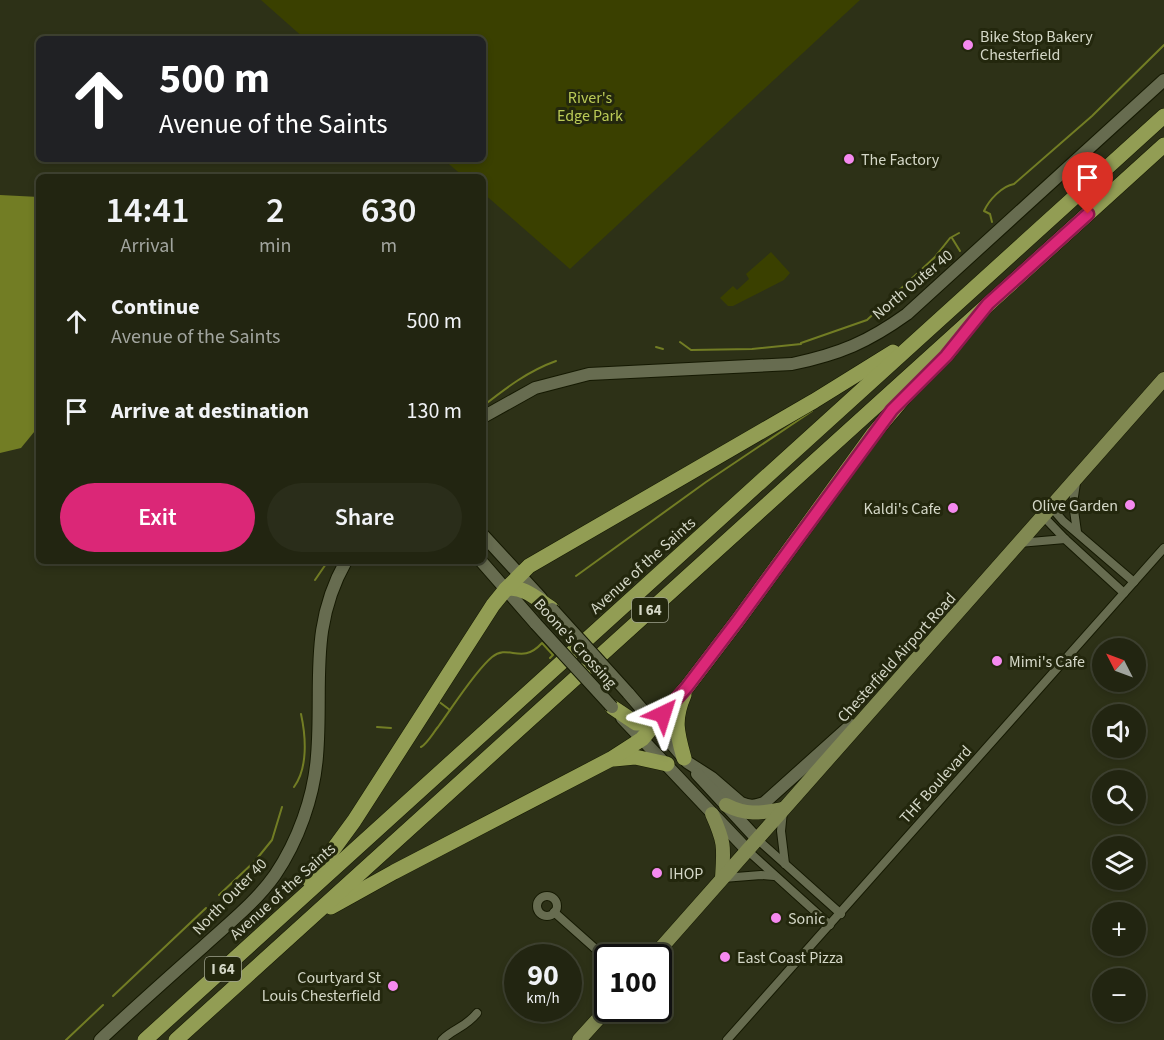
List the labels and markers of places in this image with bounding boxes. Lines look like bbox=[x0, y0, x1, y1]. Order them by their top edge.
place label: Bike Stop Bakery Chesterfield bbox=[980, 26, 1093, 66]
marker: Bike Stop Bakery Chesterfield bbox=[961, 38, 975, 52]
place label: The Factory bbox=[861, 149, 940, 171]
marker: The Factory bbox=[842, 152, 856, 166]
pin bbox=[1062, 152, 1113, 214]
place label: Olive Garden bbox=[1032, 495, 1118, 517]
place label: Kaldi's Cafe bbox=[864, 498, 941, 520]
marker: Olive Garden bbox=[1123, 498, 1137, 512]
marker: Kaldi's Cafe bbox=[946, 501, 960, 515]
place label: Mimi's Cafe bbox=[1009, 651, 1085, 673]
marker: Mimi's Cafe bbox=[990, 654, 1004, 668]
place label: IHOP bbox=[669, 863, 703, 885]
marker: IHOP bbox=[650, 866, 664, 880]
place label: Sonic bbox=[788, 908, 825, 930]
marker: Sonic bbox=[769, 911, 783, 925]
place label: East Coast Pizza bbox=[737, 947, 843, 969]
marker: East Coast Pizza bbox=[718, 950, 732, 964]
place label: Courtyard St Louis Chesterfield bbox=[262, 967, 382, 1007]
marker: Courtyard St Louis Chesterfield bbox=[386, 979, 400, 993]

